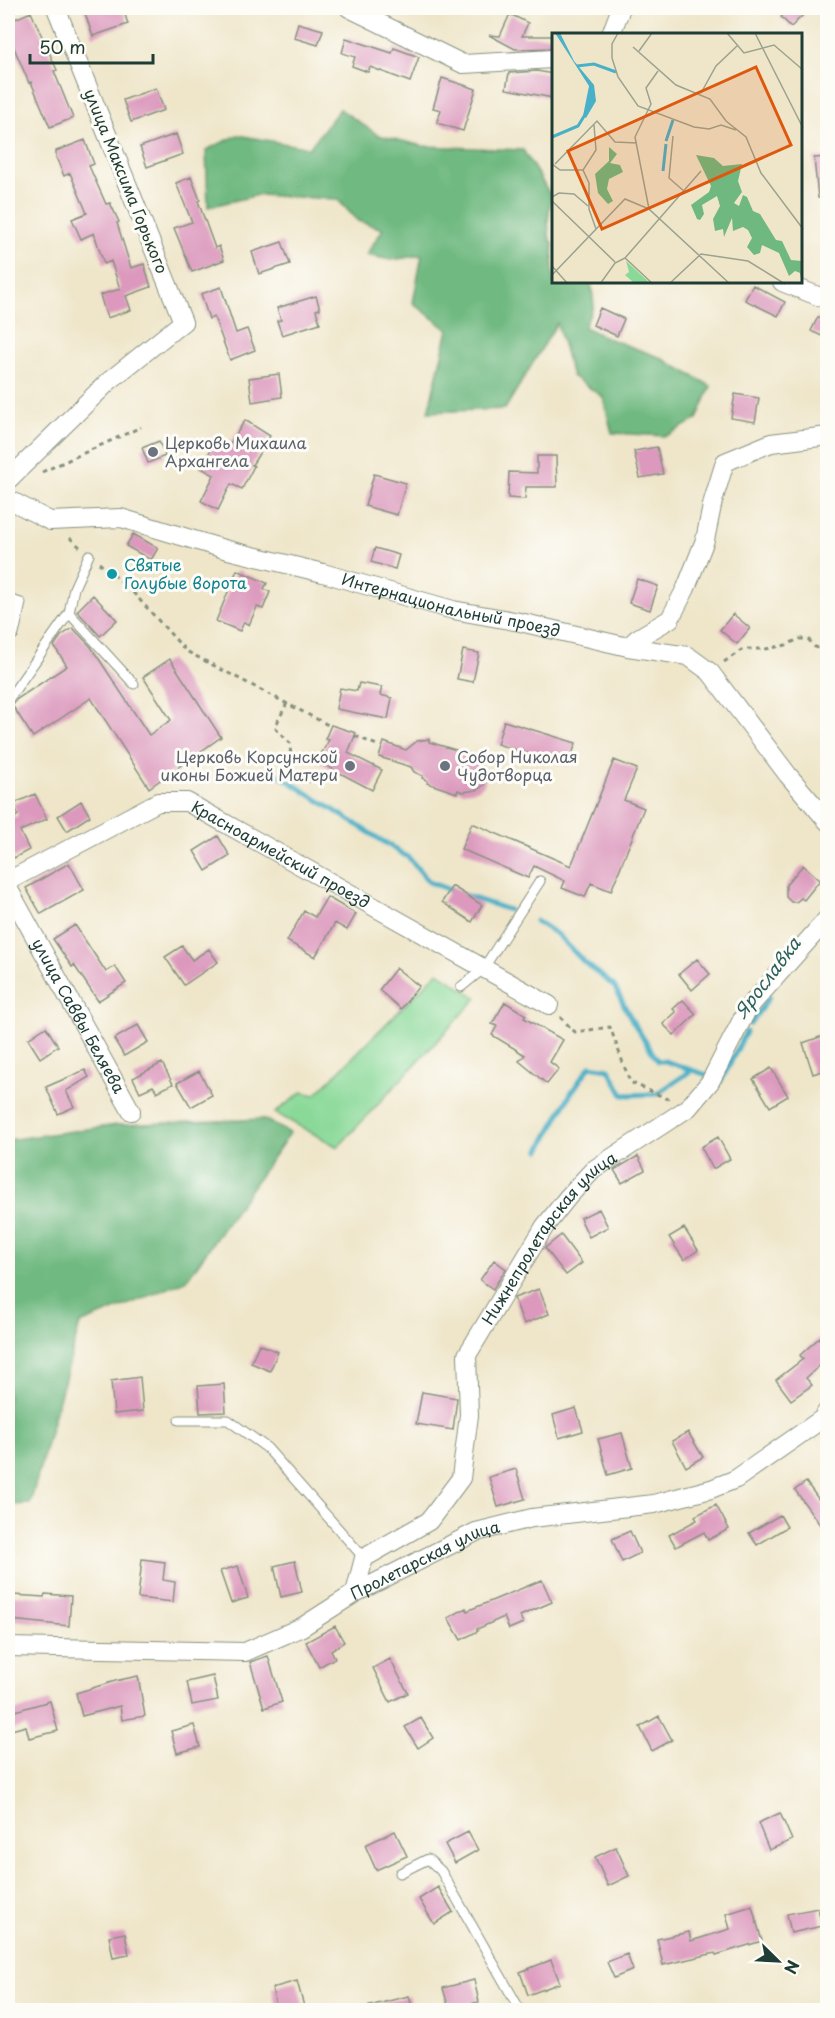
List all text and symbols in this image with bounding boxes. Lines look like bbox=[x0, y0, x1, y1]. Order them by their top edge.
scale bar bbox=[30, 27, 153, 65]
text: 50 m bbox=[39, 33, 86, 60]
inset map bbox=[552, 33, 802, 284]
street label: улица Максима Горького bbox=[79, 85, 175, 277]
place label: Церковь Михаила Архангела bbox=[165, 430, 307, 472]
marker: Церковь Михаила Архангела bbox=[146, 445, 160, 459]
place label: Святые Голубые ворота bbox=[124, 552, 247, 594]
street label: Интернациональный проезд bbox=[339, 566, 563, 642]
marker: Святые Голубые ворота bbox=[105, 567, 119, 581]
place label: Церковь Корсунской иконы Божией Матери bbox=[160, 744, 338, 786]
place label: Собор Николая Чудотворца bbox=[457, 744, 578, 786]
marker: Церковь Корсунской иконы Божией Матери bbox=[343, 759, 357, 773]
marker: Собор Николая Чудотворца bbox=[438, 759, 452, 773]
street label: Красноармейский проезд bbox=[188, 794, 375, 913]
water label: Ярославка bbox=[727, 930, 807, 1023]
street label: улица Саввы Беляева bbox=[27, 933, 132, 1097]
street label: Нижнепролетарская улица bbox=[475, 1145, 621, 1329]
street label: Пролетарская улица bbox=[346, 1514, 502, 1605]
north arrow bbox=[748, 1931, 808, 1991]
text: N bbox=[779, 1957, 806, 1978]

